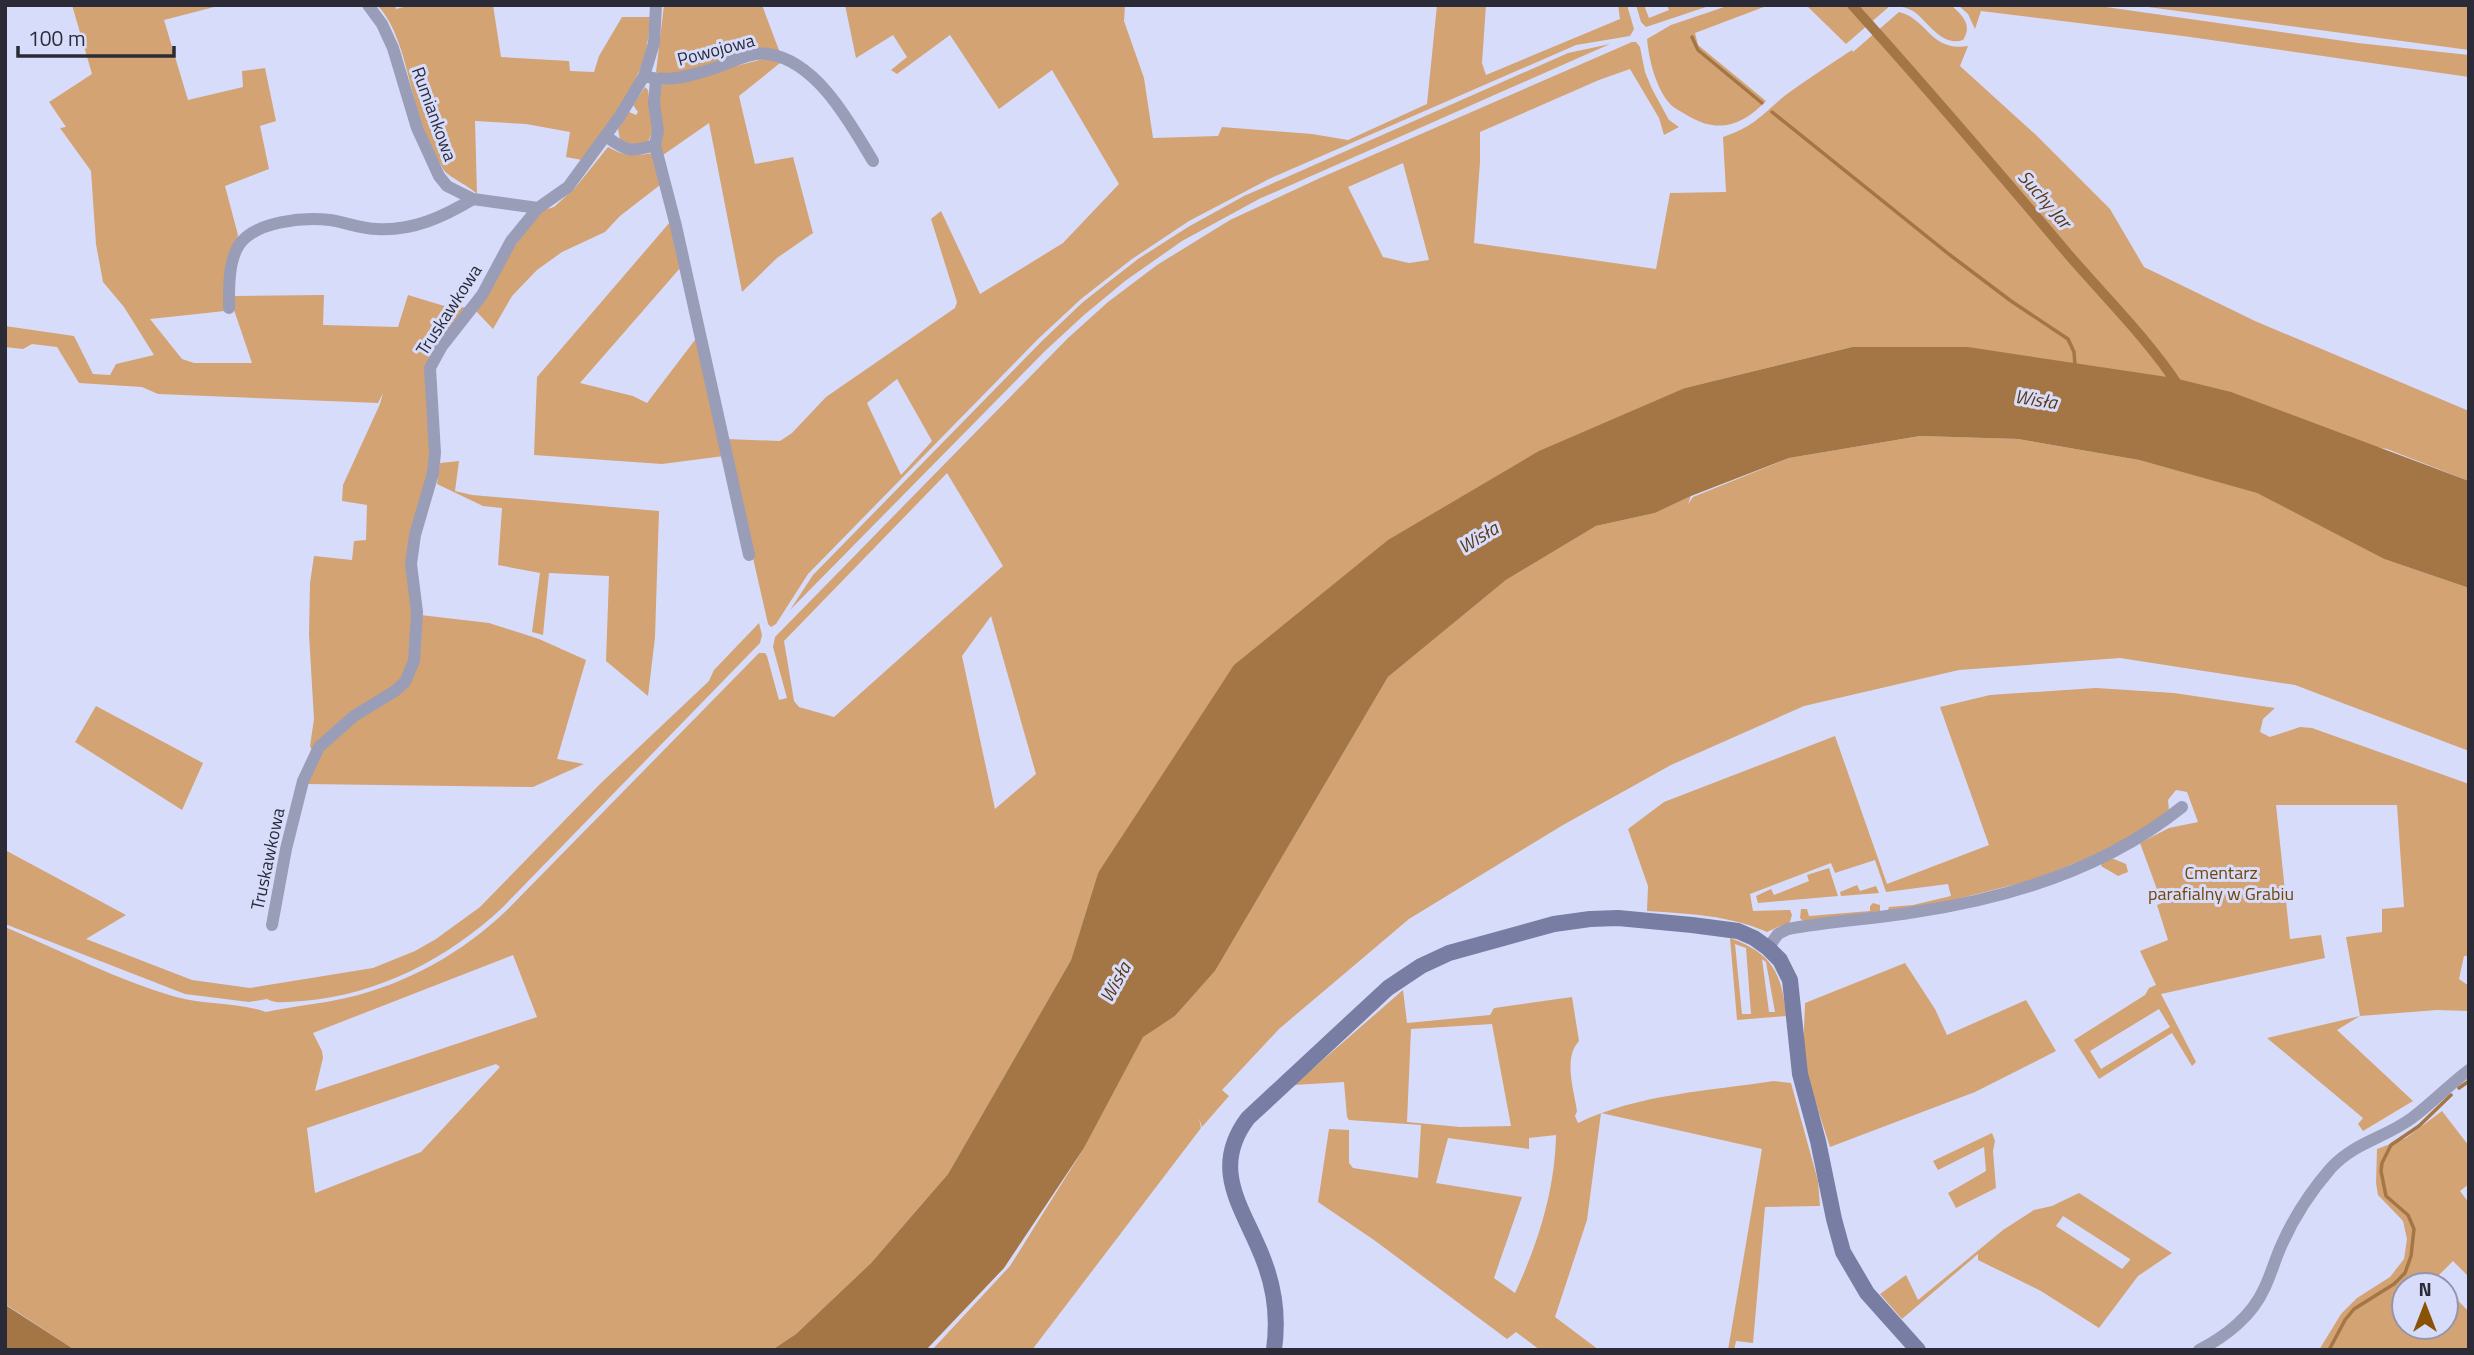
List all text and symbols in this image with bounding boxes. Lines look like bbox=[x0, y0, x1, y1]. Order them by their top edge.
scale bar bbox=[18, 14, 173, 58]
text: 100 m bbox=[28, 22, 85, 54]
street label: Powojowa bbox=[674, 26, 758, 73]
street label: Rumiankowa bbox=[405, 63, 464, 165]
water label: Suchy Jar bbox=[2012, 163, 2080, 236]
street label: Truskawkowa bbox=[409, 259, 488, 361]
water label: Wisła bbox=[2013, 381, 2061, 416]
water label: Wisła bbox=[1452, 512, 1505, 560]
street label: Truskawkowa bbox=[244, 805, 292, 912]
park label: Cmentarz parafialny w Grabiu bbox=[2148, 859, 2294, 907]
water label: Wisła bbox=[1092, 955, 1138, 1007]
north arrow bbox=[2390, 1271, 2460, 1341]
text: N bbox=[2418, 1274, 2432, 1303]

